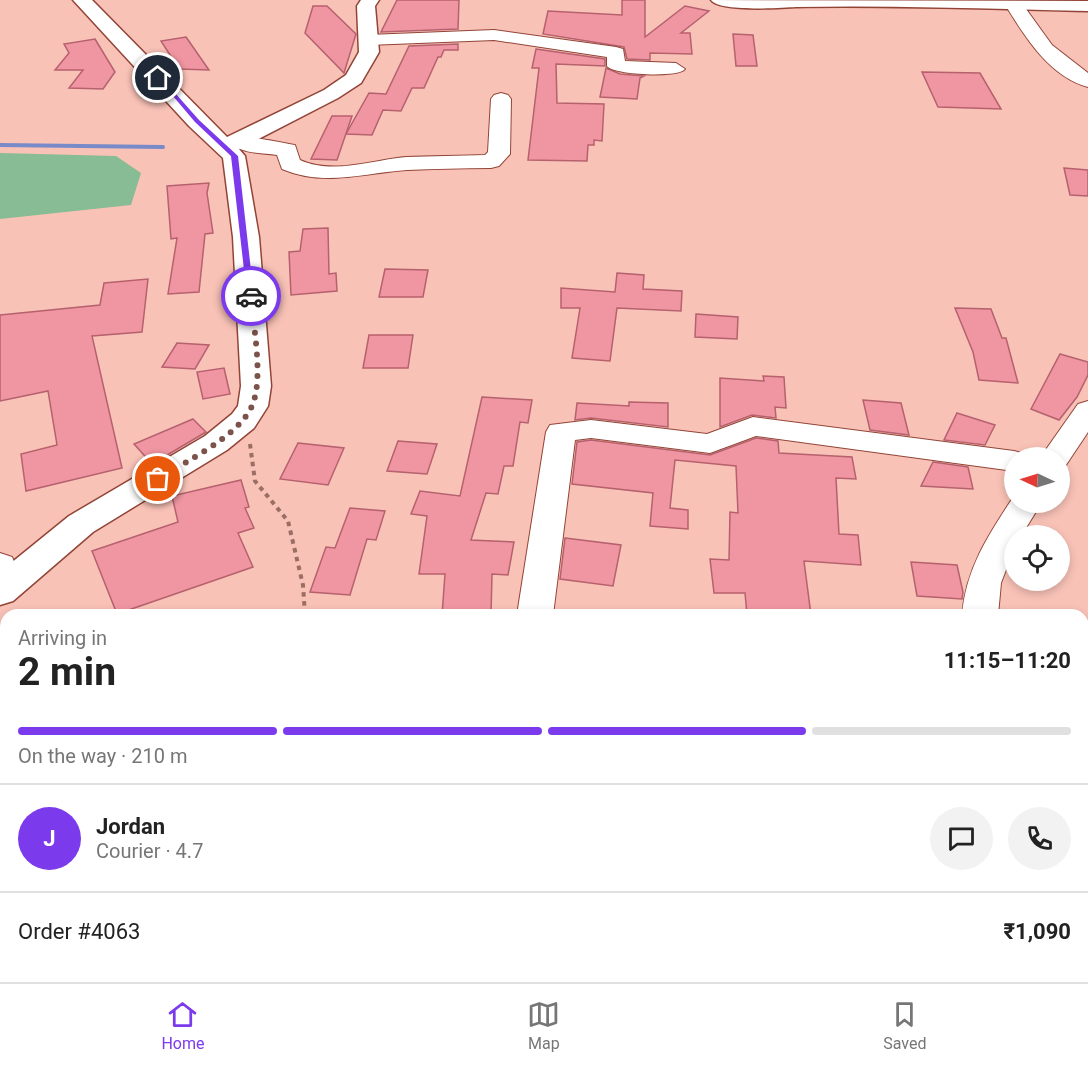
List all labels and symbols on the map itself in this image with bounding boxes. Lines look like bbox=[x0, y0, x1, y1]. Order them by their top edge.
pin bbox=[132, 52, 183, 103]
courier bbox=[221, 266, 281, 326]
north arrow bbox=[1004, 447, 1070, 513]
pin bbox=[132, 453, 183, 504]

